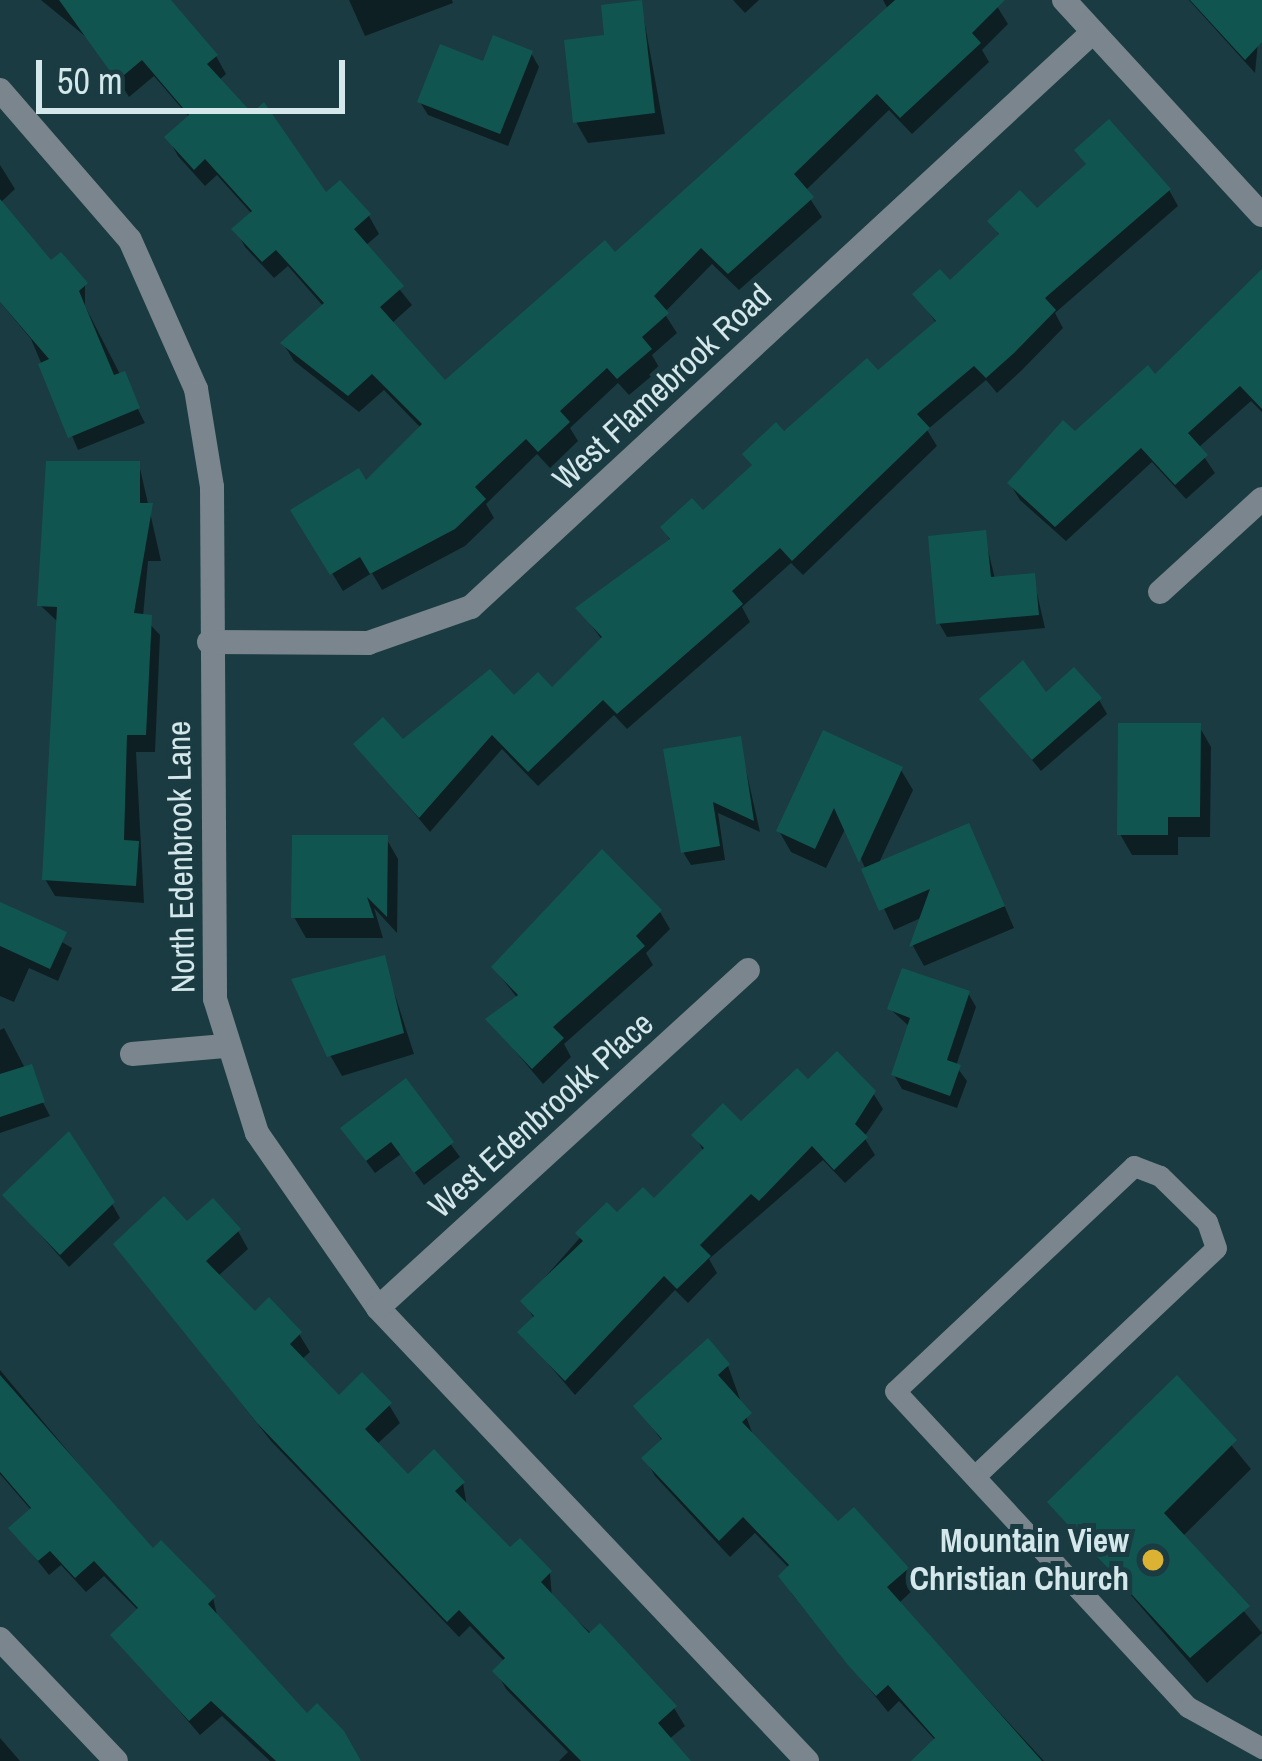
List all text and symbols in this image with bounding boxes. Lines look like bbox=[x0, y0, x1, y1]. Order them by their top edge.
scale bar bbox=[42, 36, 351, 110]
text: 50 m bbox=[57, 57, 123, 105]
street label: West Flamebrook Road bbox=[545, 276, 779, 498]
street label: North Edenbrook Lane bbox=[159, 721, 203, 993]
street label: West Edenbrookk Place bbox=[421, 1004, 661, 1226]
place label: Mountain View Christian Church bbox=[909, 1521, 1129, 1599]
marker: Mountain View Christian Church bbox=[1140, 1547, 1166, 1573]

